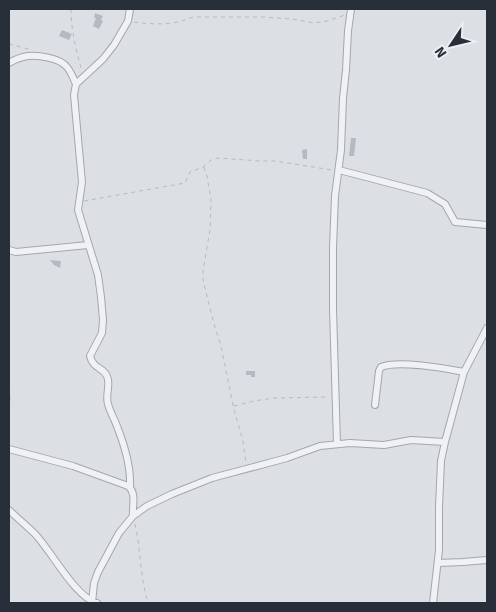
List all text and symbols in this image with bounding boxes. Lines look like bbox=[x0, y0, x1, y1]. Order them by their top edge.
north arrow bbox=[426, 20, 476, 70]
text: N bbox=[431, 43, 451, 61]

